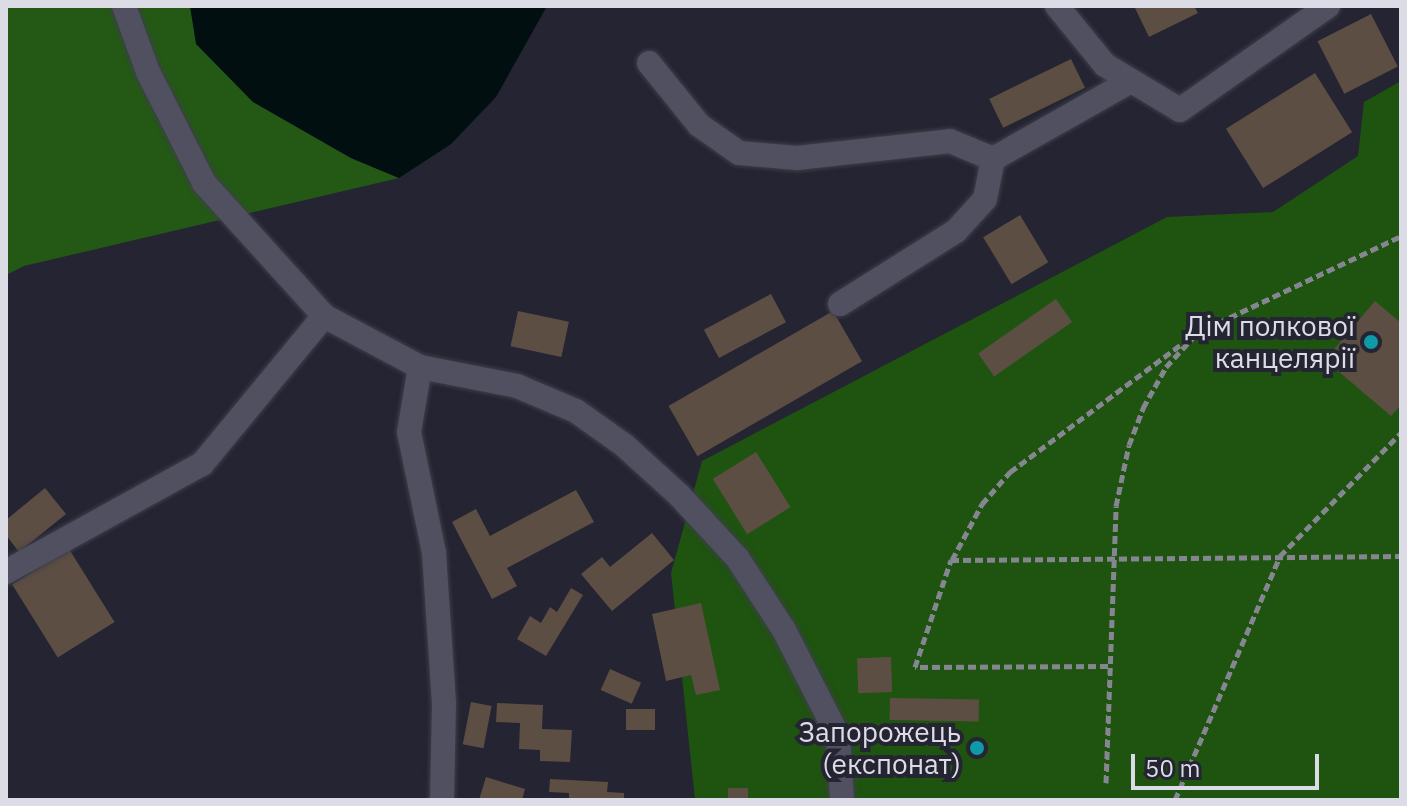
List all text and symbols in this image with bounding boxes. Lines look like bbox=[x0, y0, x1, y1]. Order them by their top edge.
place label: Дім полкової канцелярії bbox=[1185, 309, 1355, 375]
marker: Дім полкової канцелярії bbox=[1362, 333, 1380, 351]
place label: Запорожець (експонат) bbox=[798, 715, 961, 781]
scale bar bbox=[1135, 738, 1323, 788]
marker: Запорожець (експонат) bbox=[968, 739, 986, 757]
text: 50 m bbox=[1145, 752, 1200, 784]

